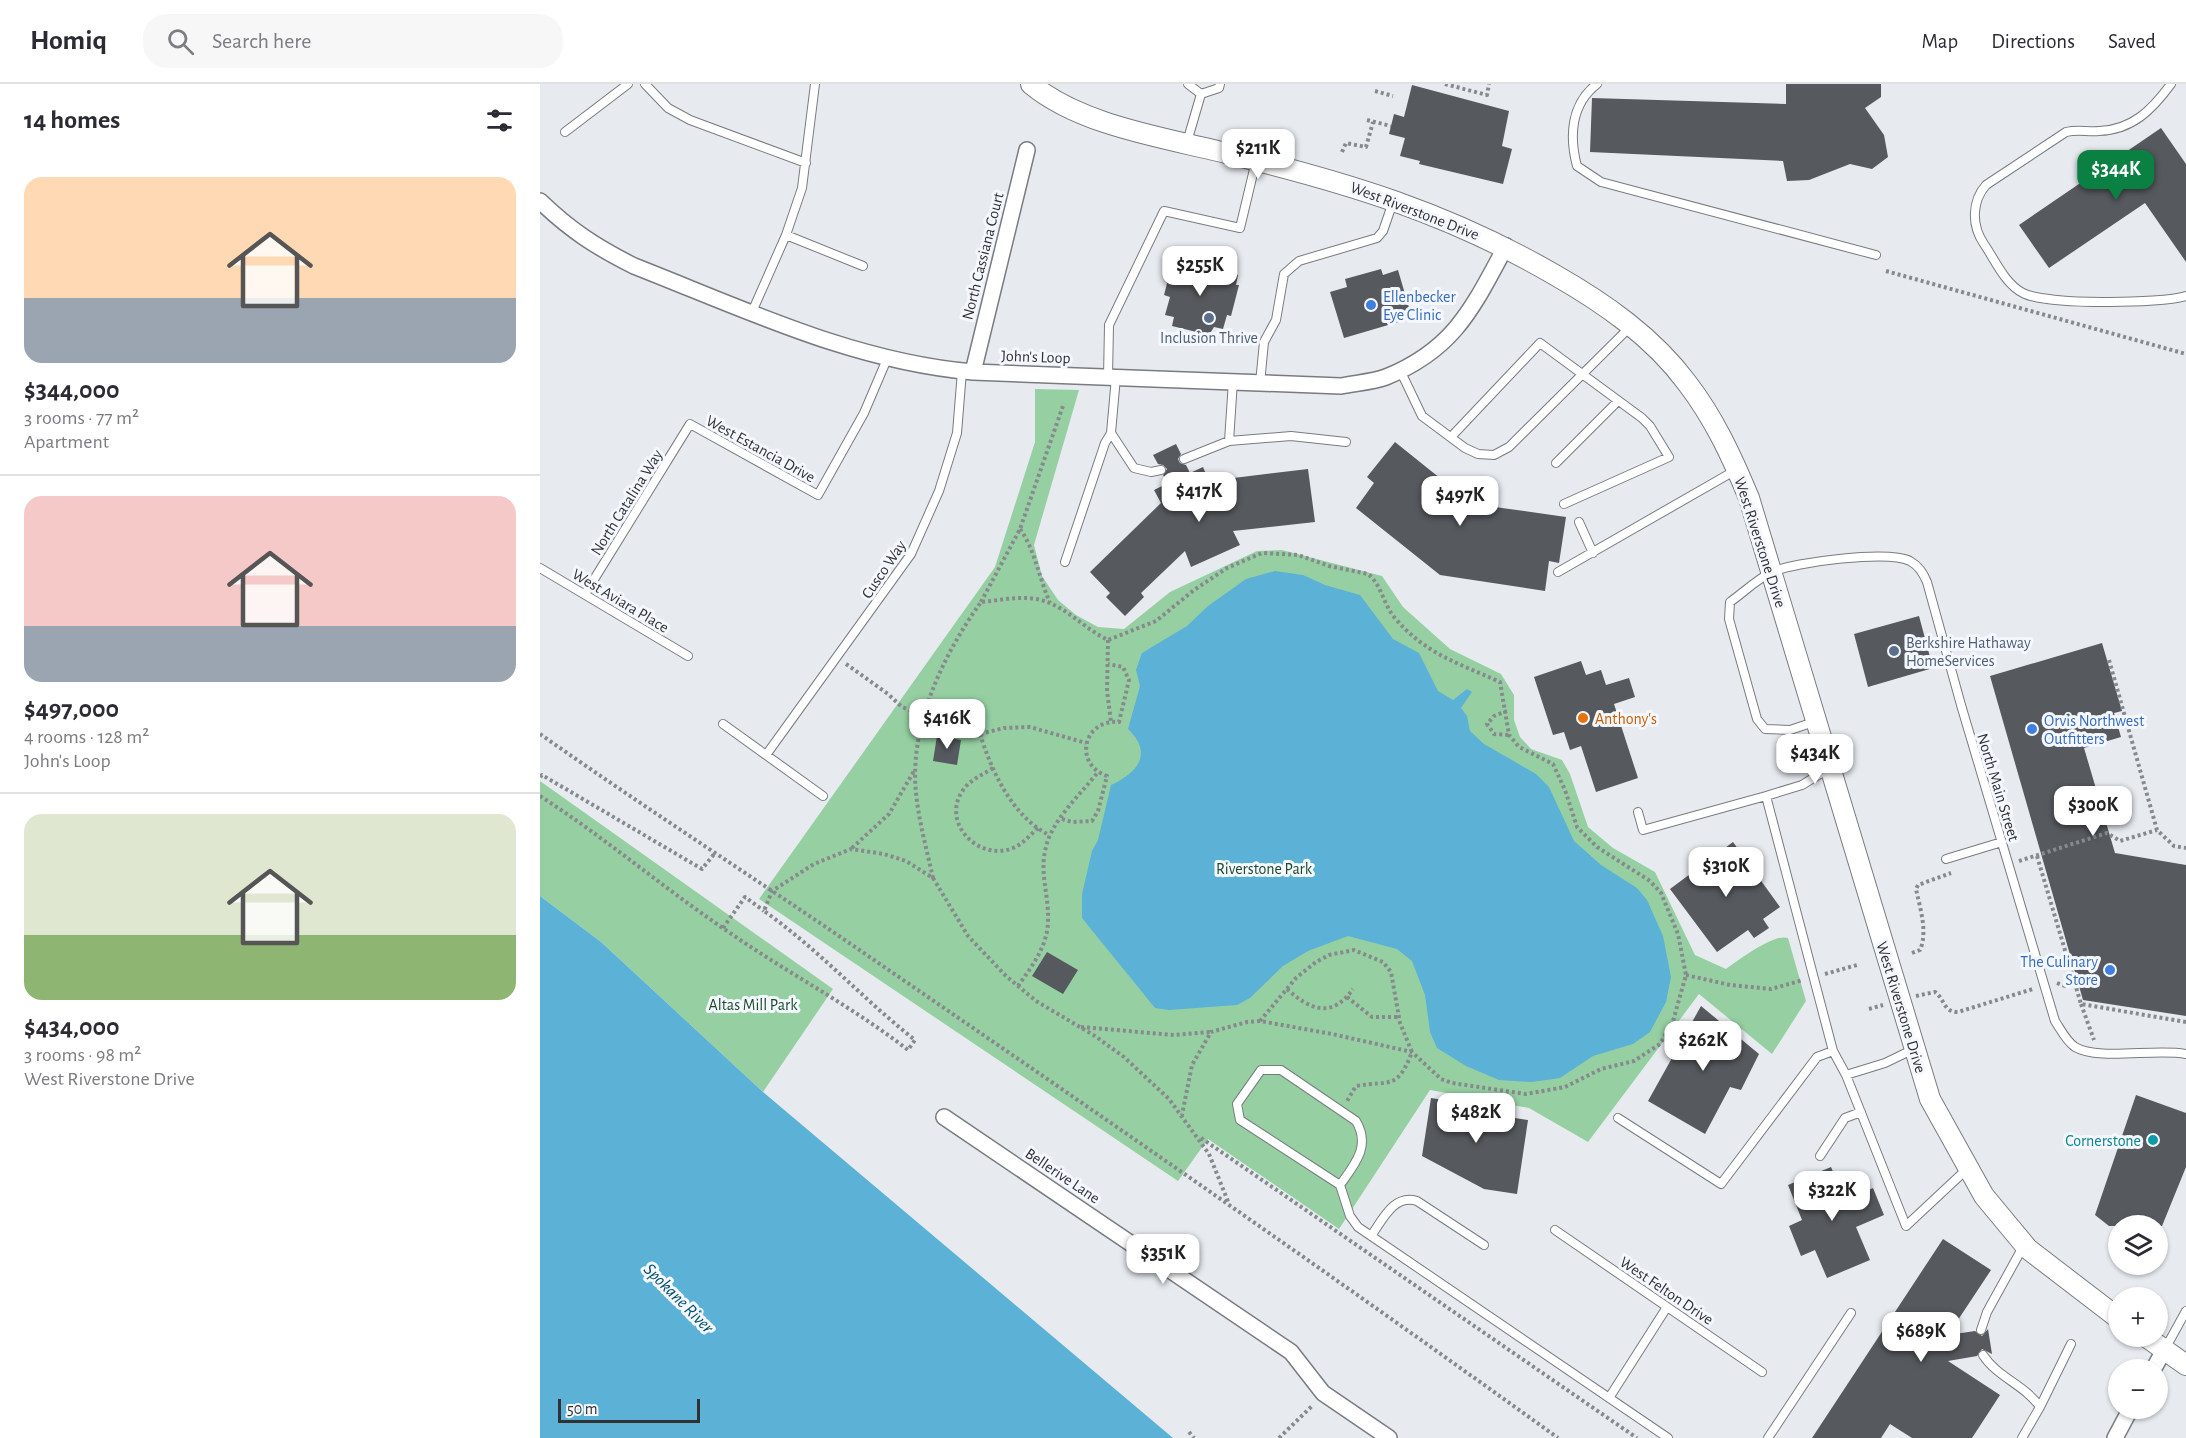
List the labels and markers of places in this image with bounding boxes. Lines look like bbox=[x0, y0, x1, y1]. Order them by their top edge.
pin: $211K bbox=[1216, 129, 1300, 180]
pin: $344K bbox=[2074, 150, 2158, 201]
pin: $255K bbox=[1158, 246, 1242, 297]
place label: Ellenbecker Eye Clinic bbox=[1383, 289, 1456, 324]
marker: Ellenbecker Eye Clinic bbox=[1364, 298, 1378, 312]
marker: Inclusion Thrive bbox=[1202, 311, 1216, 325]
place label: Inclusion Thrive bbox=[1160, 330, 1258, 346]
pin: $417K bbox=[1157, 472, 1241, 523]
pin: $497K bbox=[1418, 476, 1502, 527]
place label: Berkshire Hathaway HomeServices bbox=[1906, 635, 2031, 669]
marker: Berkshire Hathaway HomeServices bbox=[1887, 644, 1901, 658]
pin: $416K bbox=[905, 699, 989, 750]
marker: Anthony's bbox=[1576, 711, 1590, 725]
place label: Anthony's bbox=[1595, 711, 1657, 728]
place label: Orvis Northwest Outfitters bbox=[2044, 713, 2144, 747]
marker: Orvis Northwest Outfitters bbox=[2025, 722, 2039, 736]
pin: $434K bbox=[1773, 734, 1857, 785]
pin: $300K bbox=[2051, 786, 2135, 837]
pin: $310K bbox=[1684, 847, 1768, 898]
place label: The Culinary Store bbox=[2020, 954, 2098, 988]
marker: The Culinary Store bbox=[2103, 963, 2117, 977]
pin: $262K bbox=[1661, 1021, 1745, 1072]
pin: $482K bbox=[1434, 1093, 1518, 1144]
place label: Cornerstone bbox=[2065, 1133, 2141, 1149]
marker: Cornerstone bbox=[2146, 1133, 2160, 1147]
pin: $322K bbox=[1790, 1171, 1874, 1222]
pin: $351K bbox=[1121, 1234, 1205, 1285]
pin: $689K bbox=[1879, 1312, 1963, 1363]

